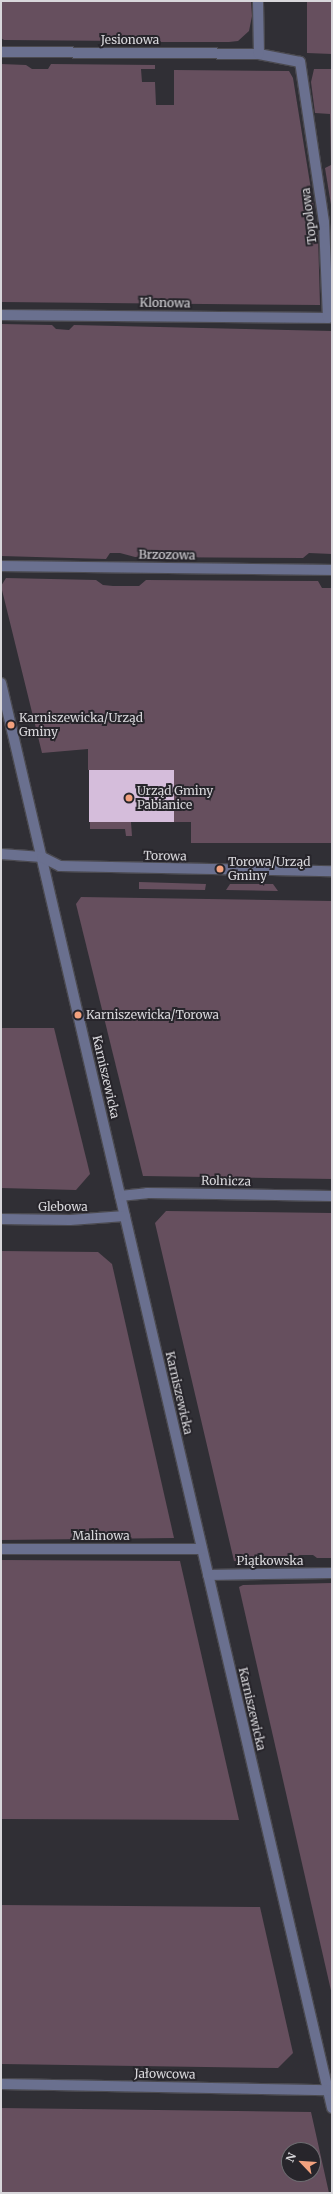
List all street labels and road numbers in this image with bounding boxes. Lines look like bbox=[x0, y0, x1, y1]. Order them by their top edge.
street label: Jesionowa bbox=[101, 33, 159, 47]
street label: Topolowa bbox=[298, 187, 320, 245]
street label: Klonowa bbox=[139, 295, 191, 311]
street label: Brzozowa bbox=[139, 547, 195, 563]
street label: Torowa bbox=[143, 848, 187, 864]
street label: Karniszewicka bbox=[89, 1034, 123, 1120]
street label: Rolnicza bbox=[201, 1173, 251, 1189]
street label: Glebowa bbox=[38, 1200, 88, 1214]
street label: Karniszewicka bbox=[162, 1350, 196, 1436]
street label: Malinowa bbox=[72, 1529, 130, 1543]
street label: Piątkowska bbox=[237, 1554, 303, 1568]
street label: Karniszewicka bbox=[235, 1666, 269, 1752]
street label: Jałowcowa bbox=[134, 2066, 196, 2082]

